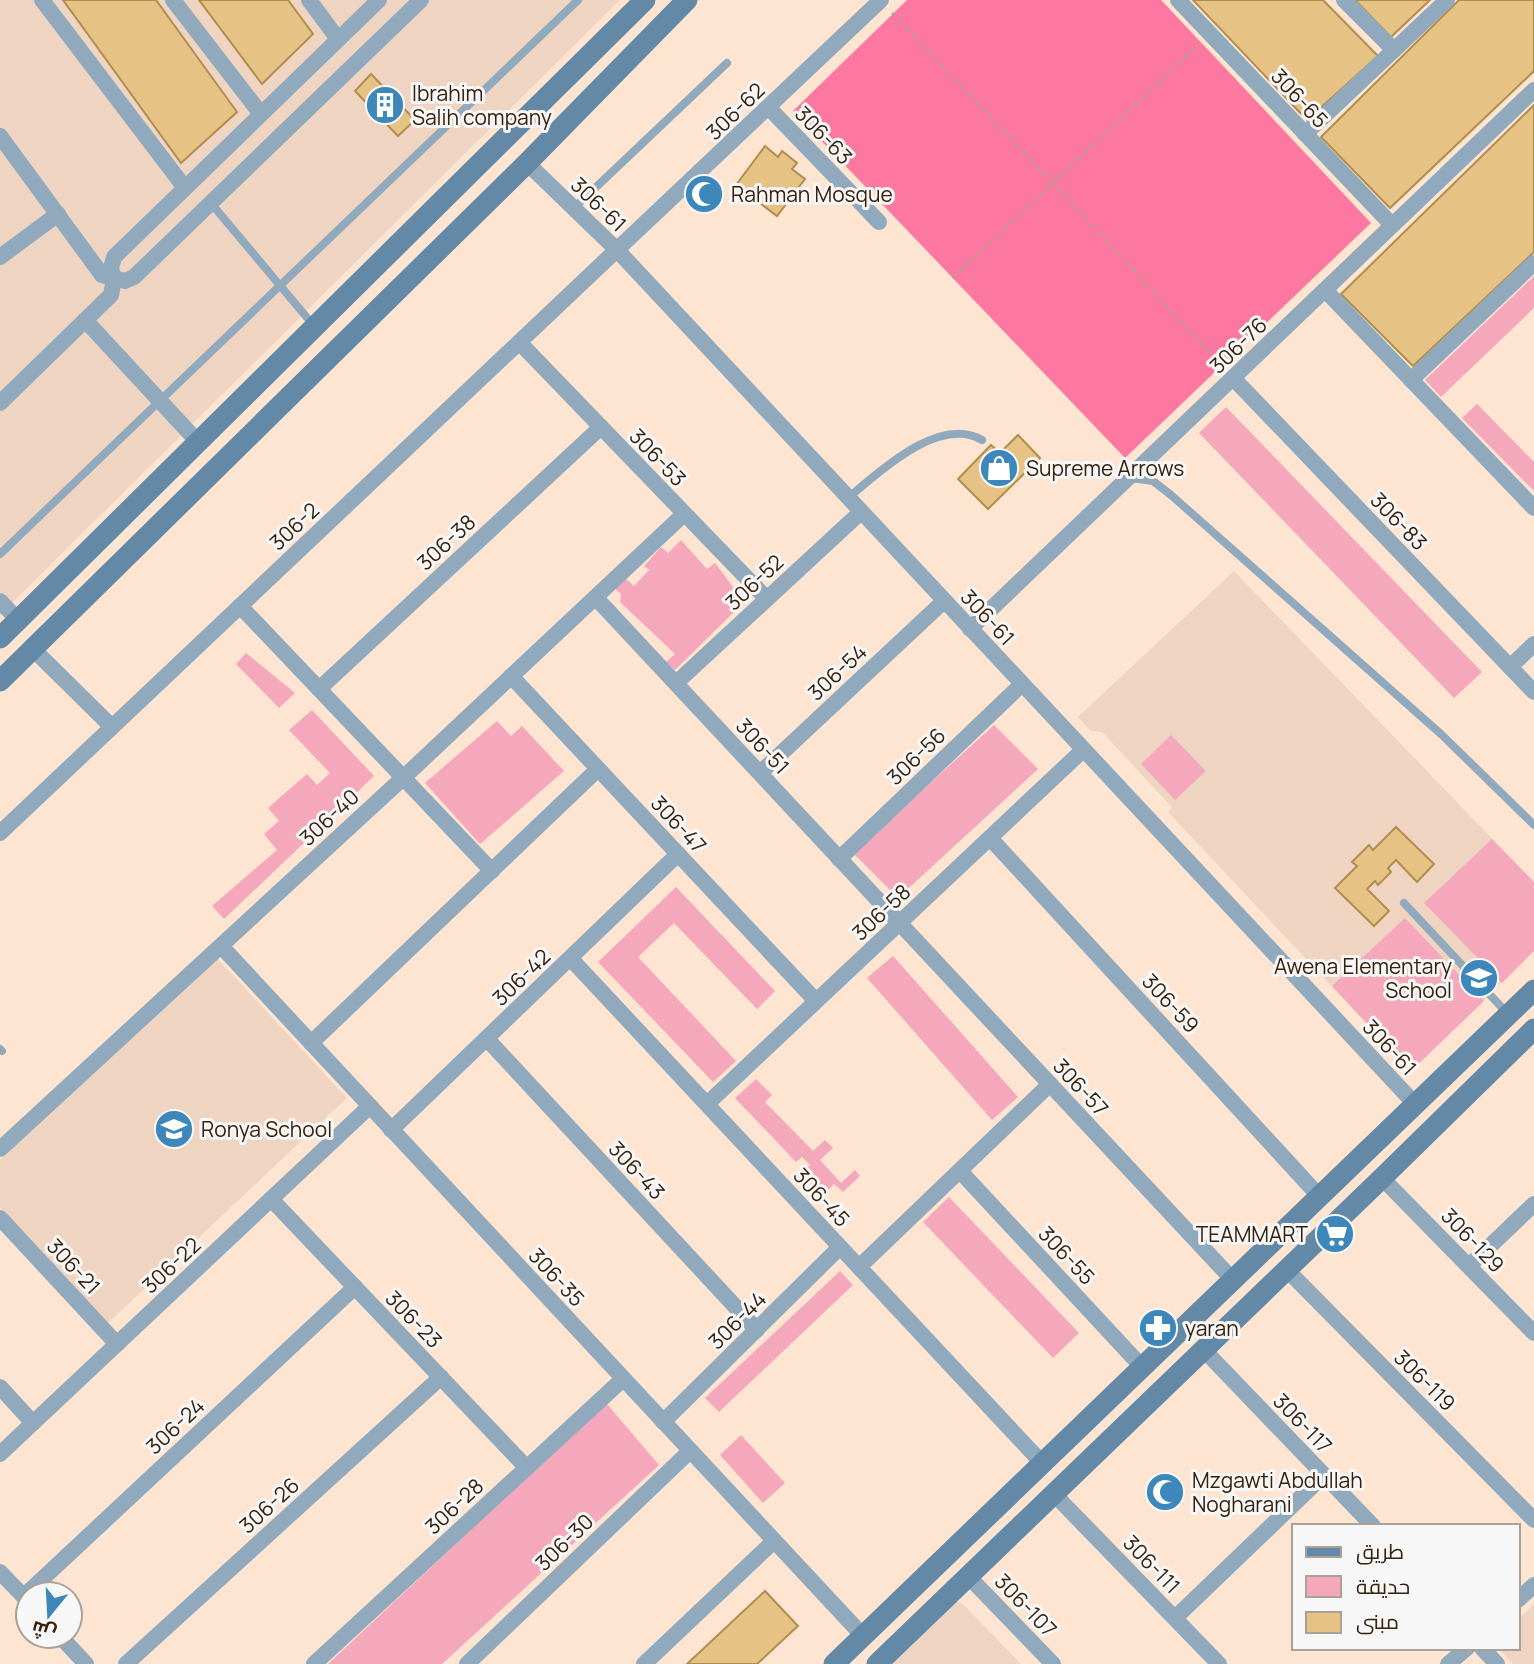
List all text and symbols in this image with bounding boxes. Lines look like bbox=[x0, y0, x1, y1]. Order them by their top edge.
street label: 306-65 bbox=[1265, 62, 1335, 134]
street label: 306-62 bbox=[700, 76, 770, 146]
place label: Ibrahim Salih company bbox=[412, 79, 552, 131]
building icon: Ibrahim Salih company bbox=[364, 84, 406, 126]
street label: 306-63 bbox=[789, 100, 859, 170]
street label: 306-61 bbox=[565, 171, 633, 237]
mosque icon: Rahman Mosque bbox=[683, 173, 725, 215]
place label: Rahman Mosque bbox=[731, 180, 893, 208]
street label: 306-76 bbox=[1203, 311, 1273, 379]
street label: 306-53 bbox=[624, 422, 692, 492]
shop icon: Supreme Arrows bbox=[978, 447, 1020, 489]
place label: Supreme Arrows bbox=[1026, 454, 1184, 482]
street label: 306-83 bbox=[1365, 486, 1433, 556]
street label: 306-2 bbox=[263, 496, 325, 556]
street label: 306-38 bbox=[411, 508, 481, 576]
street label: 306-52 bbox=[719, 548, 789, 616]
street label: 306-61 bbox=[955, 583, 1021, 651]
street label: 306-54 bbox=[802, 638, 872, 706]
street label: 306-51 bbox=[730, 712, 796, 780]
street label: 306-56 bbox=[881, 721, 951, 791]
street label: 306-40 bbox=[293, 782, 365, 852]
street label: 306-47 bbox=[645, 789, 713, 859]
street label: 306-58 bbox=[846, 878, 916, 946]
street label: 306-42 bbox=[486, 942, 556, 1012]
place label: Awena Elementary School bbox=[1274, 952, 1452, 1004]
school or university icon: Awena Elementary School bbox=[1458, 957, 1500, 999]
street label: 306-59 bbox=[1136, 967, 1206, 1039]
street label: 306-61 bbox=[1357, 1013, 1423, 1081]
street label: 306-57 bbox=[1047, 1052, 1115, 1122]
school or university icon: Ronya School bbox=[153, 1108, 195, 1150]
place label: Ronya School bbox=[201, 1115, 332, 1143]
street label: 306-43 bbox=[603, 1135, 671, 1205]
street label: 306-45 bbox=[788, 1162, 856, 1232]
street label: 306-129 bbox=[1435, 1202, 1511, 1278]
supermarket icon: TEAMMART bbox=[1314, 1213, 1356, 1255]
street label: 306-55 bbox=[1033, 1220, 1101, 1290]
place label: TEAMMART bbox=[1196, 1220, 1308, 1248]
street label: 306-22 bbox=[136, 1231, 206, 1299]
street label: 306-21 bbox=[41, 1232, 107, 1300]
street label: 306-35 bbox=[523, 1242, 591, 1312]
street label: 306-23 bbox=[380, 1284, 448, 1354]
street label: 306-44 bbox=[702, 1285, 772, 1355]
pharmacy icon: yaran bbox=[1137, 1307, 1179, 1349]
place label: yaran bbox=[1185, 1314, 1239, 1342]
street label: 306-119 bbox=[1388, 1343, 1462, 1417]
street label: 306-117 bbox=[1268, 1387, 1338, 1459]
street label: 306-24 bbox=[140, 1392, 210, 1460]
place label: Mzgawti Abdullah Nogharani bbox=[1192, 1466, 1363, 1518]
street label: 306-26 bbox=[233, 1471, 305, 1539]
mosque icon: Mzgawti Abdullah Nogharani bbox=[1144, 1471, 1186, 1513]
street label: 306-28 bbox=[419, 1472, 489, 1540]
street label: 306-30 bbox=[529, 1507, 599, 1577]
legend bbox=[1292, 1524, 1520, 1650]
street label: 306-111 bbox=[1117, 1529, 1187, 1599]
text: طريق bbox=[1356, 1537, 1404, 1565]
street label: 306-107 bbox=[989, 1567, 1063, 1643]
text: حديقة bbox=[1356, 1572, 1410, 1600]
north arrow bbox=[14, 1580, 84, 1650]
text: مبنى bbox=[1356, 1607, 1399, 1635]
text: ش bbox=[28, 1615, 59, 1647]

